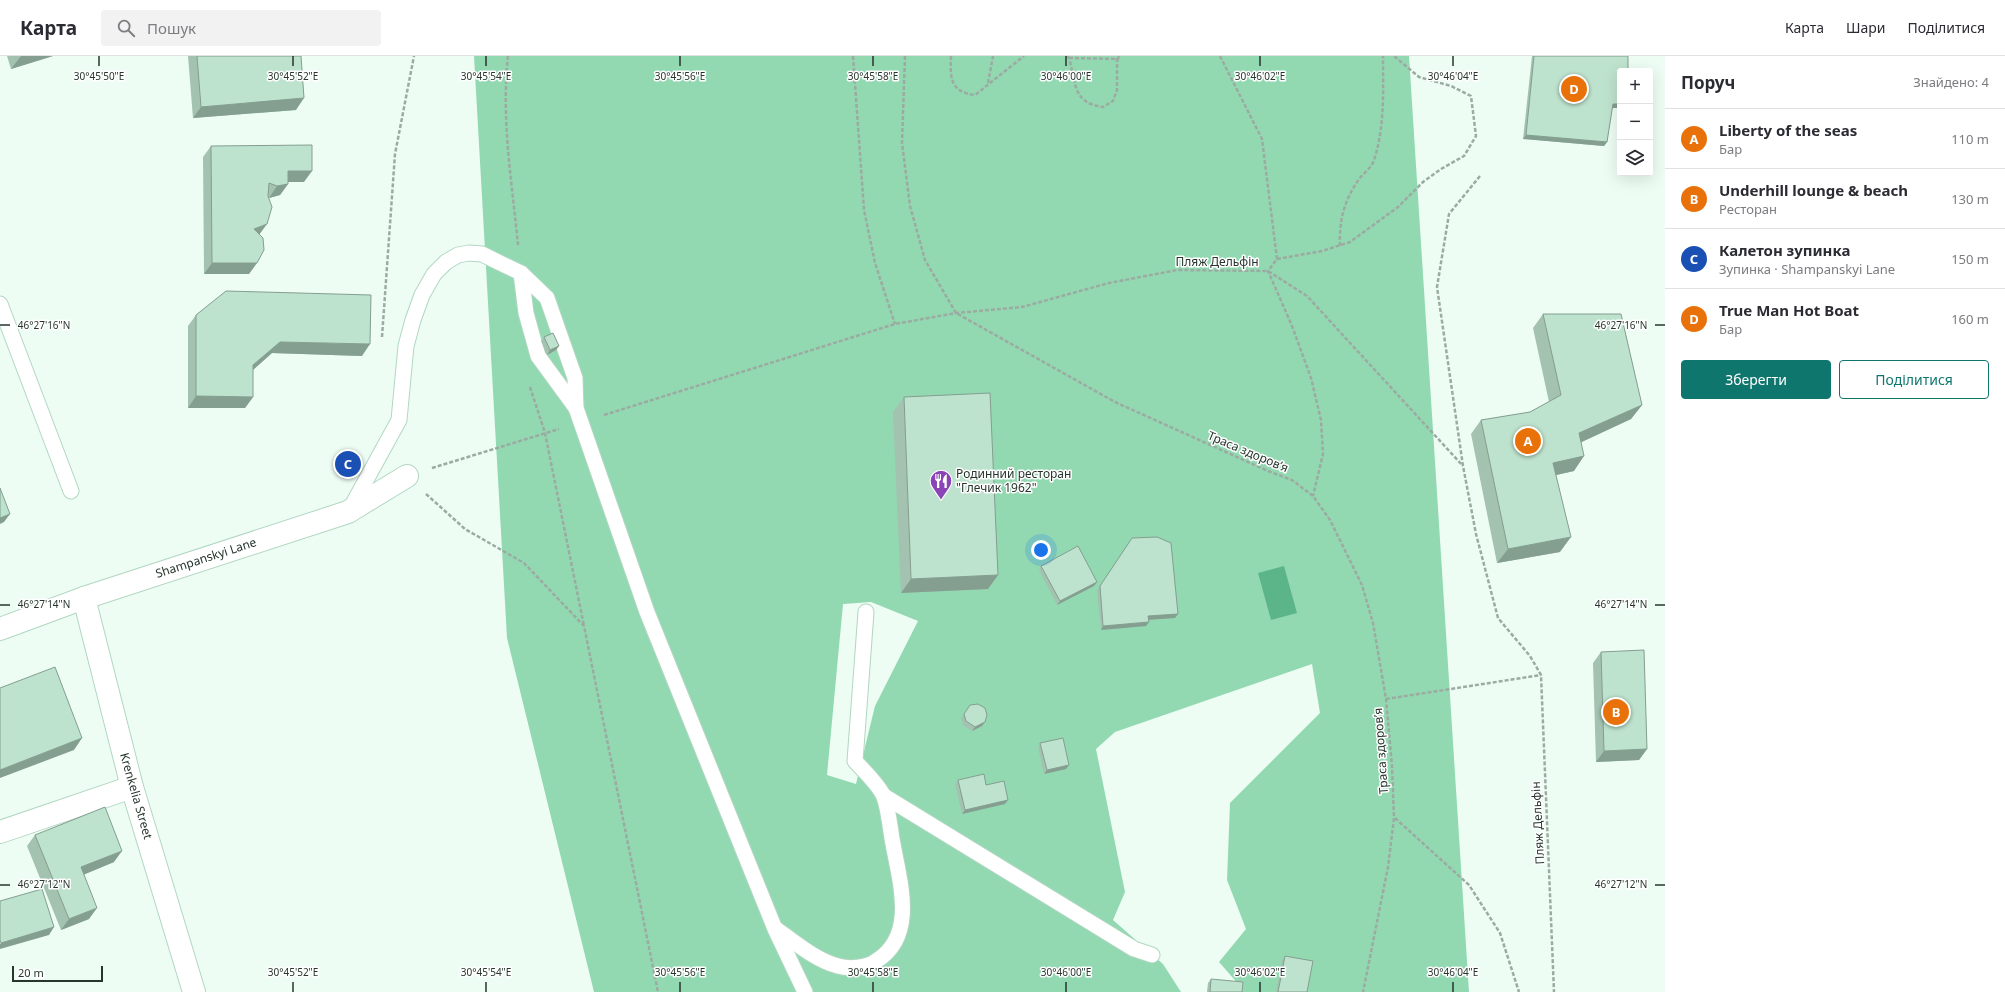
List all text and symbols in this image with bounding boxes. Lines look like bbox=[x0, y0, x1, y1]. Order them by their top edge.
search box bbox=[101, 10, 381, 46]
text: Карта bbox=[20, 15, 77, 41]
icon: search bbox=[115, 17, 137, 39]
text: Пошук bbox=[147, 18, 196, 38]
text: Карта bbox=[1785, 18, 1824, 37]
text: Шари bbox=[1846, 18, 1885, 37]
text: Поділитися bbox=[1907, 18, 1985, 37]
map controls bbox=[1617, 68, 1653, 176]
button: + bbox=[1617, 68, 1653, 104]
text: 30°45'50"E bbox=[74, 69, 124, 83]
text: 30°45'52"E bbox=[268, 69, 318, 83]
text: 30°45'54"E bbox=[461, 69, 511, 83]
text: 30°45'56"E bbox=[655, 69, 705, 83]
text: 30°45'58"E bbox=[848, 69, 898, 83]
text: 30°46'00"E bbox=[1041, 69, 1091, 83]
text: 30°46'02"E bbox=[1235, 69, 1285, 83]
text: 30°46'04"E bbox=[1428, 69, 1478, 83]
text: Поруч bbox=[1681, 71, 1735, 94]
text: Знайдено: 4 bbox=[1913, 73, 1989, 91]
pin: D bbox=[1561, 74, 1587, 104]
button: − bbox=[1617, 104, 1653, 140]
text: Liberty of the seas bbox=[1719, 120, 1857, 140]
text: A bbox=[1690, 130, 1699, 148]
text: 110 m bbox=[1951, 130, 1989, 148]
button: layers bbox=[1617, 140, 1653, 176]
text: Бар bbox=[1719, 140, 1742, 158]
text: Underhill lounge & beach bbox=[1719, 180, 1908, 200]
text: B bbox=[1690, 190, 1698, 208]
text: 130 m bbox=[1951, 190, 1989, 208]
text: Ресторан bbox=[1719, 200, 1777, 218]
text: Калетон зупинка bbox=[1719, 240, 1850, 260]
text: C bbox=[1690, 250, 1698, 268]
text: 150 m bbox=[1951, 250, 1989, 268]
street label: Пляж Дельфін bbox=[1175, 253, 1259, 270]
text: Зупинка · Shampanskyi Lane bbox=[1719, 260, 1895, 278]
text: True Man Hot Boat bbox=[1719, 300, 1859, 320]
text: D bbox=[1689, 310, 1699, 328]
text: 160 m bbox=[1951, 310, 1989, 328]
text: 46°27'16"N bbox=[18, 318, 70, 332]
text: 46°27'16"N bbox=[1595, 318, 1647, 332]
text: Бар bbox=[1719, 320, 1742, 338]
button: Зберегти bbox=[1681, 360, 1831, 399]
button: Поділитися bbox=[1839, 360, 1989, 399]
pin: A bbox=[1515, 426, 1541, 456]
street label: Траса здоров’я bbox=[1205, 427, 1291, 476]
pin: C bbox=[335, 449, 361, 479]
place label: Родинний ресторан "Глечик 1962" bbox=[956, 465, 1071, 496]
restaurant icon: Родинний ресторан "Глечик 1962" bbox=[928, 468, 954, 501]
street label: Shampanskyi Lane bbox=[153, 533, 259, 582]
your location bbox=[1031, 540, 1051, 560]
text: 46°27'14"N bbox=[18, 597, 70, 611]
text: 46°27'14"N bbox=[1595, 597, 1647, 611]
pin: B bbox=[1603, 697, 1629, 727]
street label: Траса здоров’я bbox=[1369, 707, 1392, 795]
street label: Krenkelia Street bbox=[116, 751, 157, 842]
street label: Пляж Дельфін bbox=[1527, 781, 1548, 865]
text: 46°27'12"N bbox=[18, 877, 70, 891]
text: 46°27'12"N bbox=[1595, 877, 1647, 891]
scale bar bbox=[12, 964, 103, 983]
text: 20 m bbox=[18, 965, 44, 980]
text: 30°45'52"E bbox=[268, 965, 318, 979]
text: 30°45'54"E bbox=[461, 965, 511, 979]
text: 30°45'56"E bbox=[655, 965, 705, 979]
text: 30°45'58"E bbox=[848, 965, 898, 979]
text: 30°46'00"E bbox=[1041, 965, 1091, 979]
text: 30°46'02"E bbox=[1235, 965, 1285, 979]
text: 30°46'04"E bbox=[1428, 965, 1478, 979]

